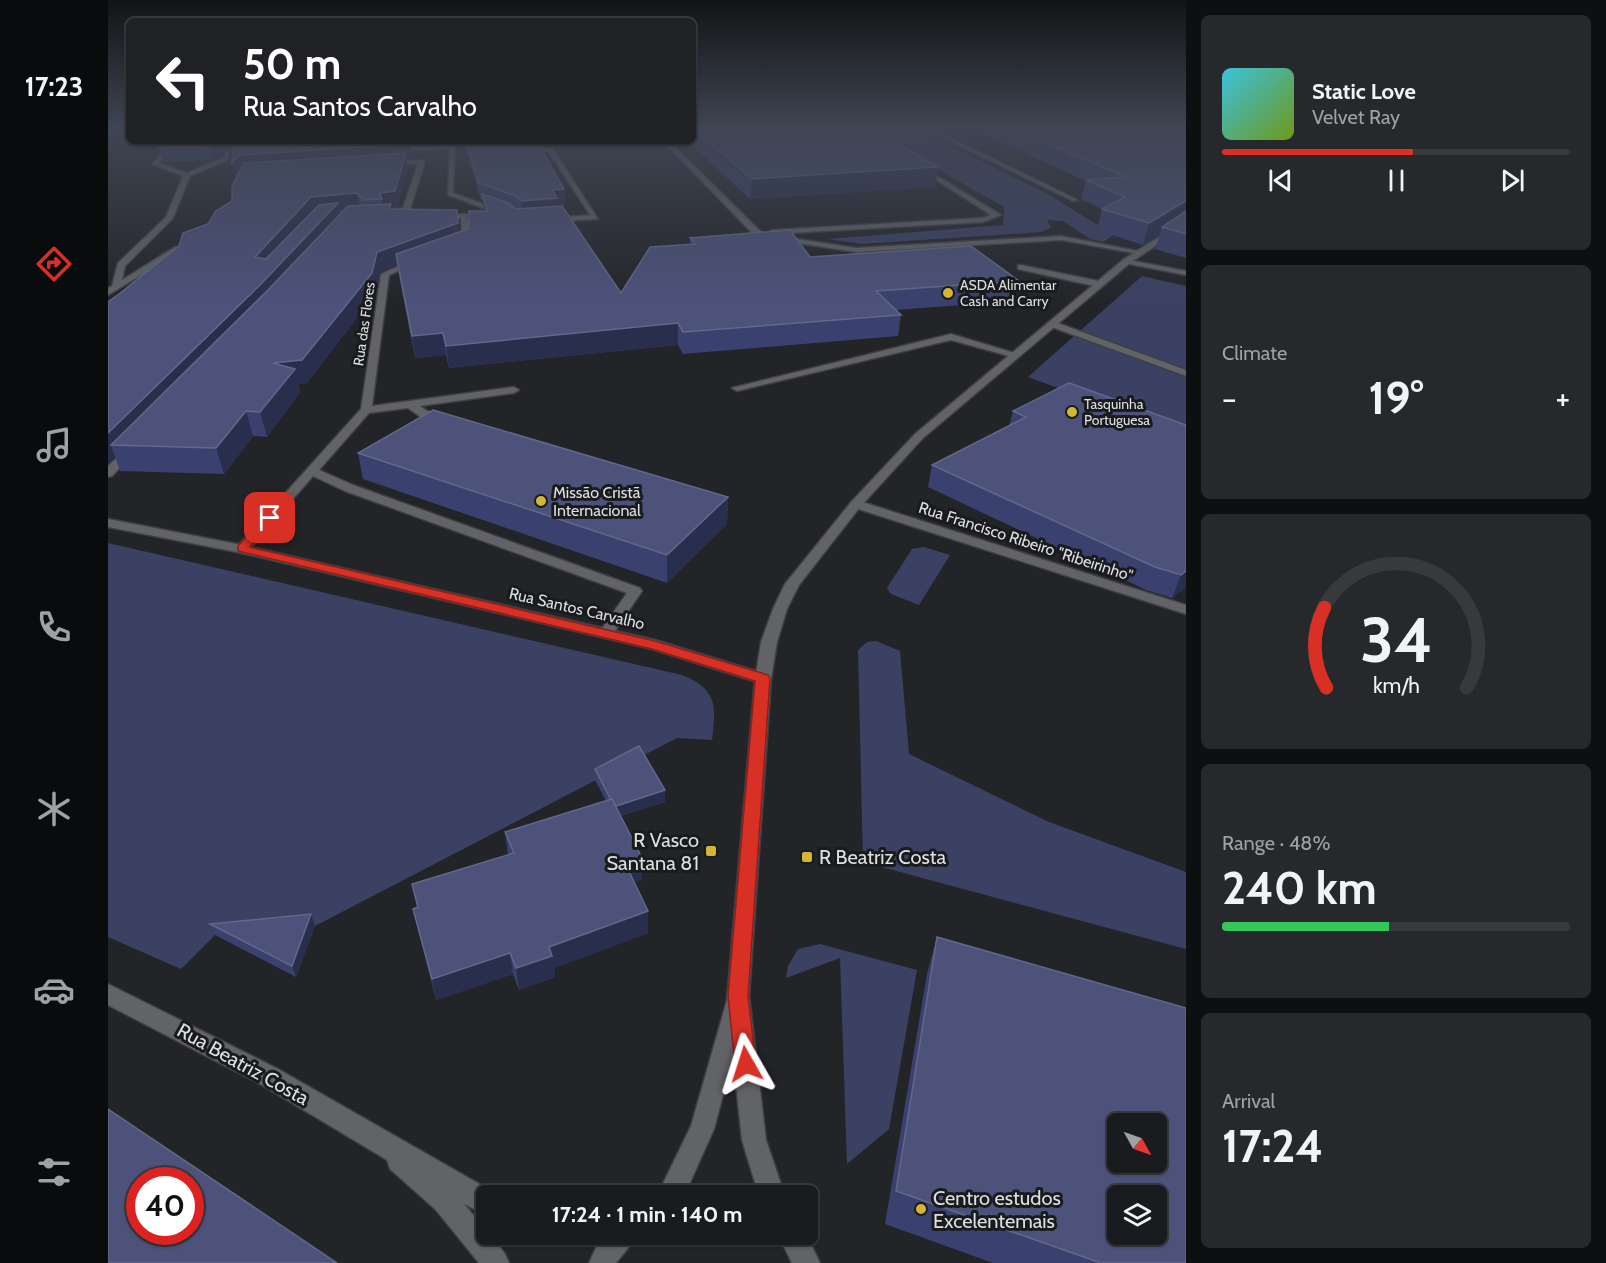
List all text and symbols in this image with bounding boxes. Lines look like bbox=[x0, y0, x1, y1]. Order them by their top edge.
text: 50 m bbox=[243, 38, 341, 90]
icon: left bbox=[144, 42, 222, 120]
text: 17:23 bbox=[25, 70, 83, 103]
text: Static Love bbox=[1312, 78, 1416, 105]
text: Rua Santos Carvalho bbox=[243, 90, 477, 123]
text: Velvet Ray bbox=[1312, 105, 1400, 129]
icon: previous bbox=[1264, 164, 1297, 197]
icon: pause bbox=[1380, 164, 1413, 197]
icon: next bbox=[1496, 164, 1529, 197]
icon: directions bbox=[33, 243, 75, 285]
place label: ASDA Alimentar Cash and Carry bbox=[960, 276, 1057, 310]
street label: Rua das Flores bbox=[349, 281, 379, 367]
marker: ASDA Alimentar Cash and Carry bbox=[941, 286, 955, 300]
text: Climate bbox=[1222, 341, 1287, 365]
text: 19° bbox=[1369, 371, 1423, 425]
text: − bbox=[1222, 378, 1237, 418]
text: + bbox=[1555, 378, 1570, 418]
place label: Tasquinha Portuguesa bbox=[1084, 395, 1150, 429]
marker: Tasquinha Portuguesa bbox=[1065, 405, 1079, 419]
icon: music bbox=[33, 424, 75, 466]
place label: Missão Cristã Internacional bbox=[553, 483, 641, 520]
pin bbox=[244, 492, 295, 543]
marker: Missão Cristã Internacional bbox=[534, 494, 548, 508]
street label: Rua Francisco Ribeiro "Ribeirinho" bbox=[916, 498, 1135, 585]
icon: arrive bbox=[253, 501, 286, 534]
street label: Rua Santos Carvalho bbox=[507, 584, 647, 633]
text: 34 bbox=[1360, 603, 1432, 679]
icon: phone bbox=[33, 606, 75, 648]
text: km/h bbox=[1373, 673, 1419, 699]
icon: climate bbox=[33, 788, 75, 830]
place label: R Vasco Santana 81 bbox=[606, 828, 699, 875]
text: Range · 48% bbox=[1222, 831, 1330, 855]
marker: R Vasco Santana 81 bbox=[704, 844, 718, 858]
place label: R Beatriz Costa bbox=[819, 845, 946, 869]
marker: R Beatriz Costa bbox=[800, 850, 814, 864]
text: 240 km bbox=[1222, 861, 1377, 915]
icon: car bbox=[33, 969, 75, 1011]
street label: Rua Beatriz Costa bbox=[173, 1018, 313, 1110]
position arrow bbox=[714, 1032, 778, 1096]
text: Arrival bbox=[1222, 1089, 1275, 1113]
north arrow bbox=[1107, 1113, 1167, 1173]
map controls bbox=[1107, 1113, 1167, 1245]
text: 17:24 bbox=[1222, 1119, 1323, 1173]
icon: filters bbox=[33, 1151, 75, 1193]
speed limit sign: 40 bbox=[126, 1167, 204, 1245]
button: layers bbox=[1107, 1185, 1167, 1245]
place label: Centro estudos Excelentemais bbox=[933, 1186, 1061, 1233]
text: 17:24 · 1 min · 140 m bbox=[552, 1201, 742, 1228]
marker: Centro estudos Excelentemais bbox=[914, 1202, 928, 1216]

